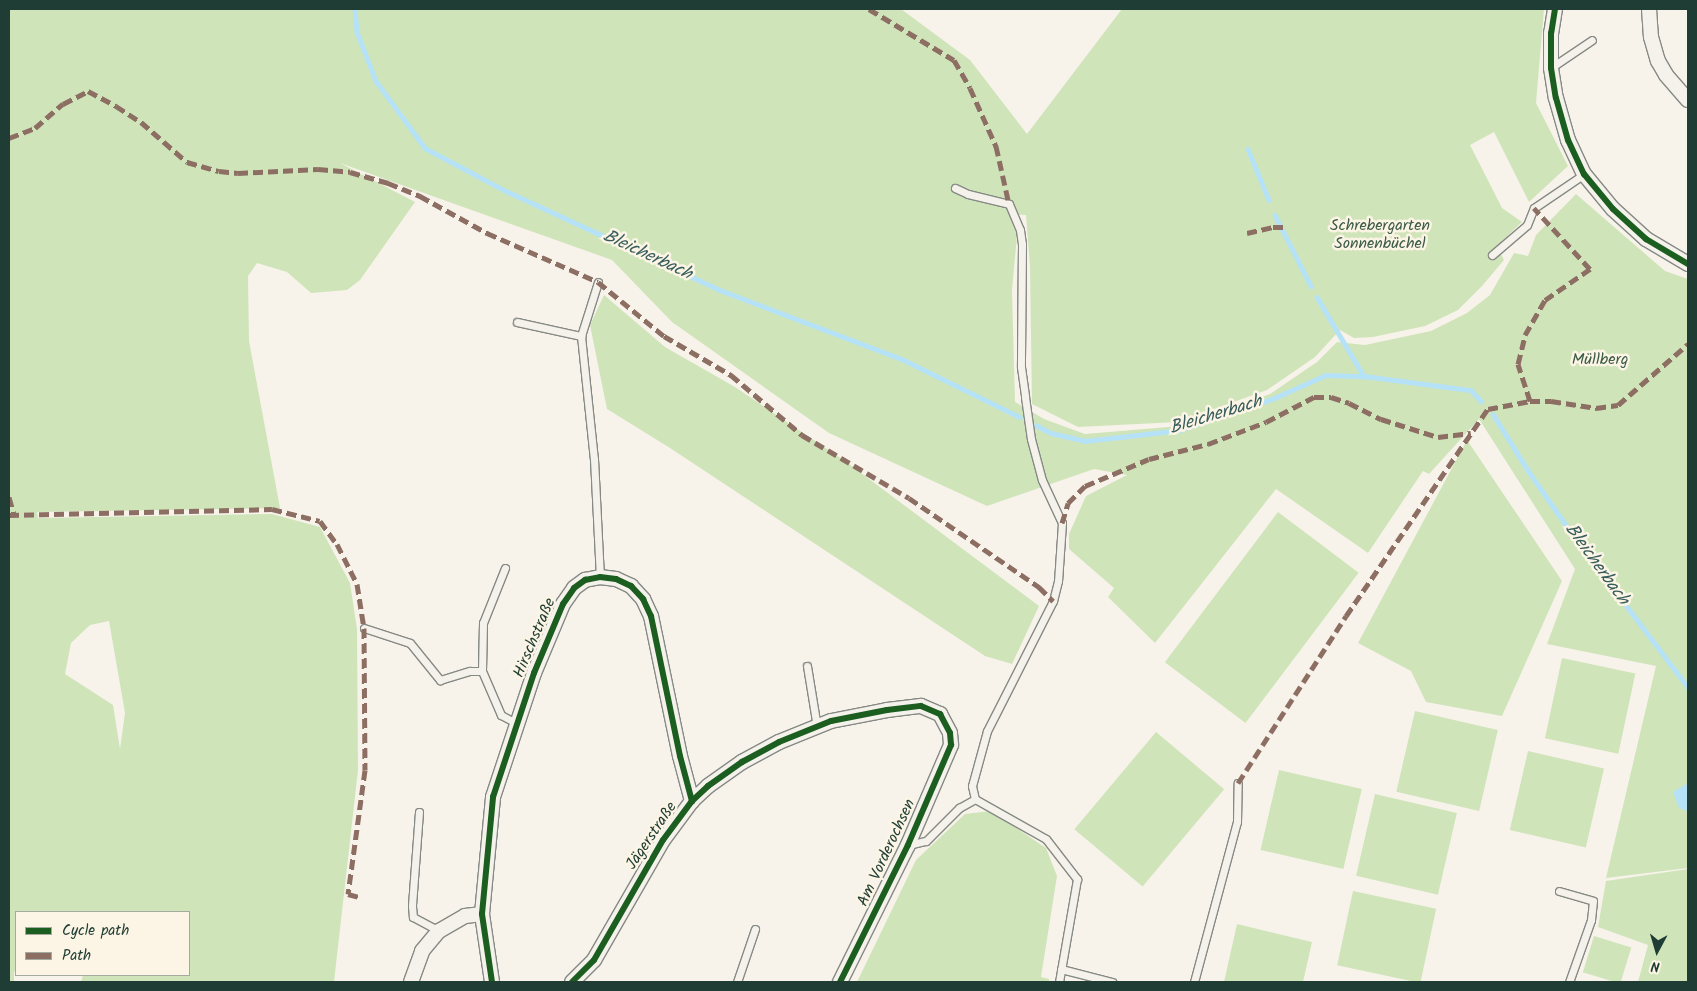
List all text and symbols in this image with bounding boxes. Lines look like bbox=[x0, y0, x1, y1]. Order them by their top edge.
park label: Schrebergarten Sonnenbüchel bbox=[1330, 216, 1430, 254]
water label: Bleicherbach bbox=[599, 226, 695, 286]
park label: Müllberg bbox=[1572, 350, 1628, 370]
water label: Bleicherbach bbox=[1167, 392, 1265, 440]
water label: Bleicherbach bbox=[1559, 520, 1633, 610]
street label: Hirschstraße bbox=[510, 595, 560, 681]
street label: Am Vorderochsen bbox=[854, 796, 920, 910]
street label: Jägerstraße bbox=[622, 799, 682, 873]
legend bbox=[15, 911, 190, 976]
text: Cycle path bbox=[62, 919, 129, 943]
north arrow bbox=[1632, 926, 1682, 976]
text: Path bbox=[62, 944, 91, 968]
text: N bbox=[1650, 955, 1661, 977]

